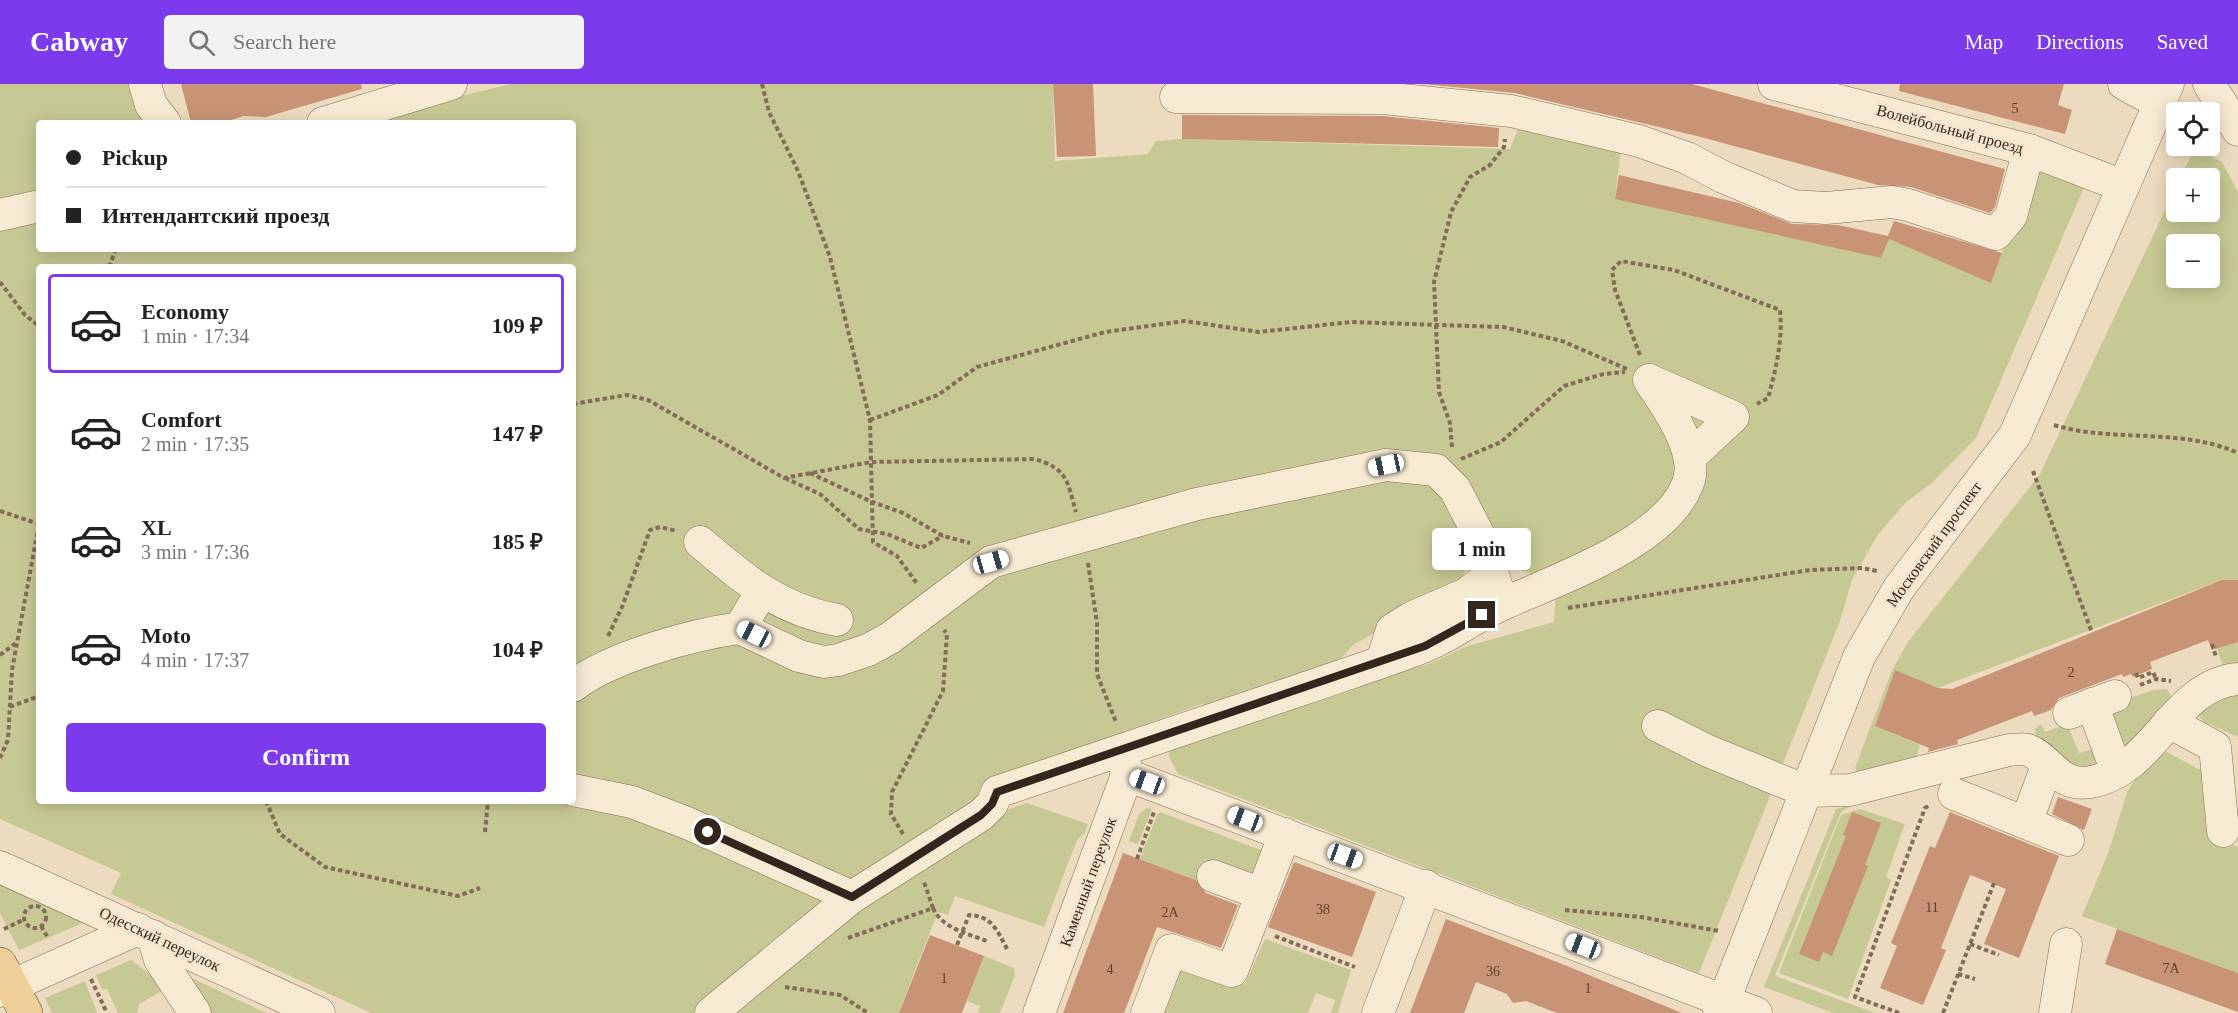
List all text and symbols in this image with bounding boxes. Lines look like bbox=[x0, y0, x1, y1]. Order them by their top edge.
search box bbox=[164, 15, 584, 69]
text: Cabway bbox=[30, 26, 128, 57]
icon: search bbox=[185, 26, 218, 59]
text: Search here bbox=[233, 29, 336, 54]
text: Map bbox=[1965, 30, 2003, 54]
text: Directions bbox=[2036, 30, 2124, 54]
text: Saved bbox=[2157, 30, 2208, 54]
street label: Волейбольный проезд bbox=[1874, 101, 2025, 158]
house number: 5 bbox=[2012, 101, 2019, 116]
map controls bbox=[2166, 102, 2220, 288]
button: locate bbox=[2166, 102, 2220, 156]
text: Pickup bbox=[102, 145, 168, 170]
button: + bbox=[2166, 168, 2220, 222]
text: Интендантский проезд bbox=[102, 203, 329, 228]
button: − bbox=[2166, 234, 2220, 288]
icon: car bbox=[69, 297, 123, 351]
text: Economy bbox=[141, 299, 229, 324]
text: 109 ₽ bbox=[492, 313, 543, 338]
text: 1 min · 17:34 bbox=[141, 325, 249, 347]
icon: car bbox=[69, 405, 123, 459]
text: Comfort bbox=[141, 407, 222, 432]
text: 147 ₽ bbox=[492, 421, 543, 446]
text: 2 min · 17:35 bbox=[141, 433, 249, 455]
car bbox=[1367, 452, 1405, 478]
street label: Московский проспект bbox=[1883, 478, 1986, 610]
icon: car bbox=[69, 513, 123, 567]
text: XL bbox=[141, 515, 172, 540]
callout: 1 min bbox=[1432, 528, 1532, 570]
text: 185 ₽ bbox=[492, 529, 543, 554]
text: 1 min bbox=[1457, 538, 1506, 560]
text: 3 min · 17:36 bbox=[141, 541, 249, 563]
car bbox=[971, 548, 1011, 576]
route end bbox=[1468, 601, 1495, 628]
car bbox=[734, 618, 774, 650]
icon: car bbox=[69, 621, 123, 675]
text: Moto bbox=[141, 623, 191, 648]
text: 104 ₽ bbox=[492, 637, 543, 662]
text: 4 min · 17:37 bbox=[141, 649, 249, 671]
house number: 2 bbox=[2068, 665, 2075, 680]
button: Confirm bbox=[66, 723, 546, 792]
car bbox=[1127, 767, 1167, 797]
car bbox=[1225, 804, 1265, 834]
street label: Каменный переулок bbox=[1057, 815, 1120, 949]
route start bbox=[694, 818, 721, 845]
car bbox=[1325, 841, 1365, 871]
house number: 11 bbox=[1925, 900, 1939, 915]
house number: 38 bbox=[1316, 902, 1330, 917]
street label: Одесский переулок bbox=[96, 904, 223, 975]
house number: 2А bbox=[1161, 905, 1179, 920]
car bbox=[1563, 931, 1603, 961]
house number: 7А bbox=[2162, 961, 2180, 976]
house number: 4 bbox=[1107, 962, 1114, 977]
house number: 36 bbox=[1486, 964, 1500, 979]
house number: 1 bbox=[941, 971, 948, 986]
house number: 1 bbox=[1585, 981, 1592, 996]

